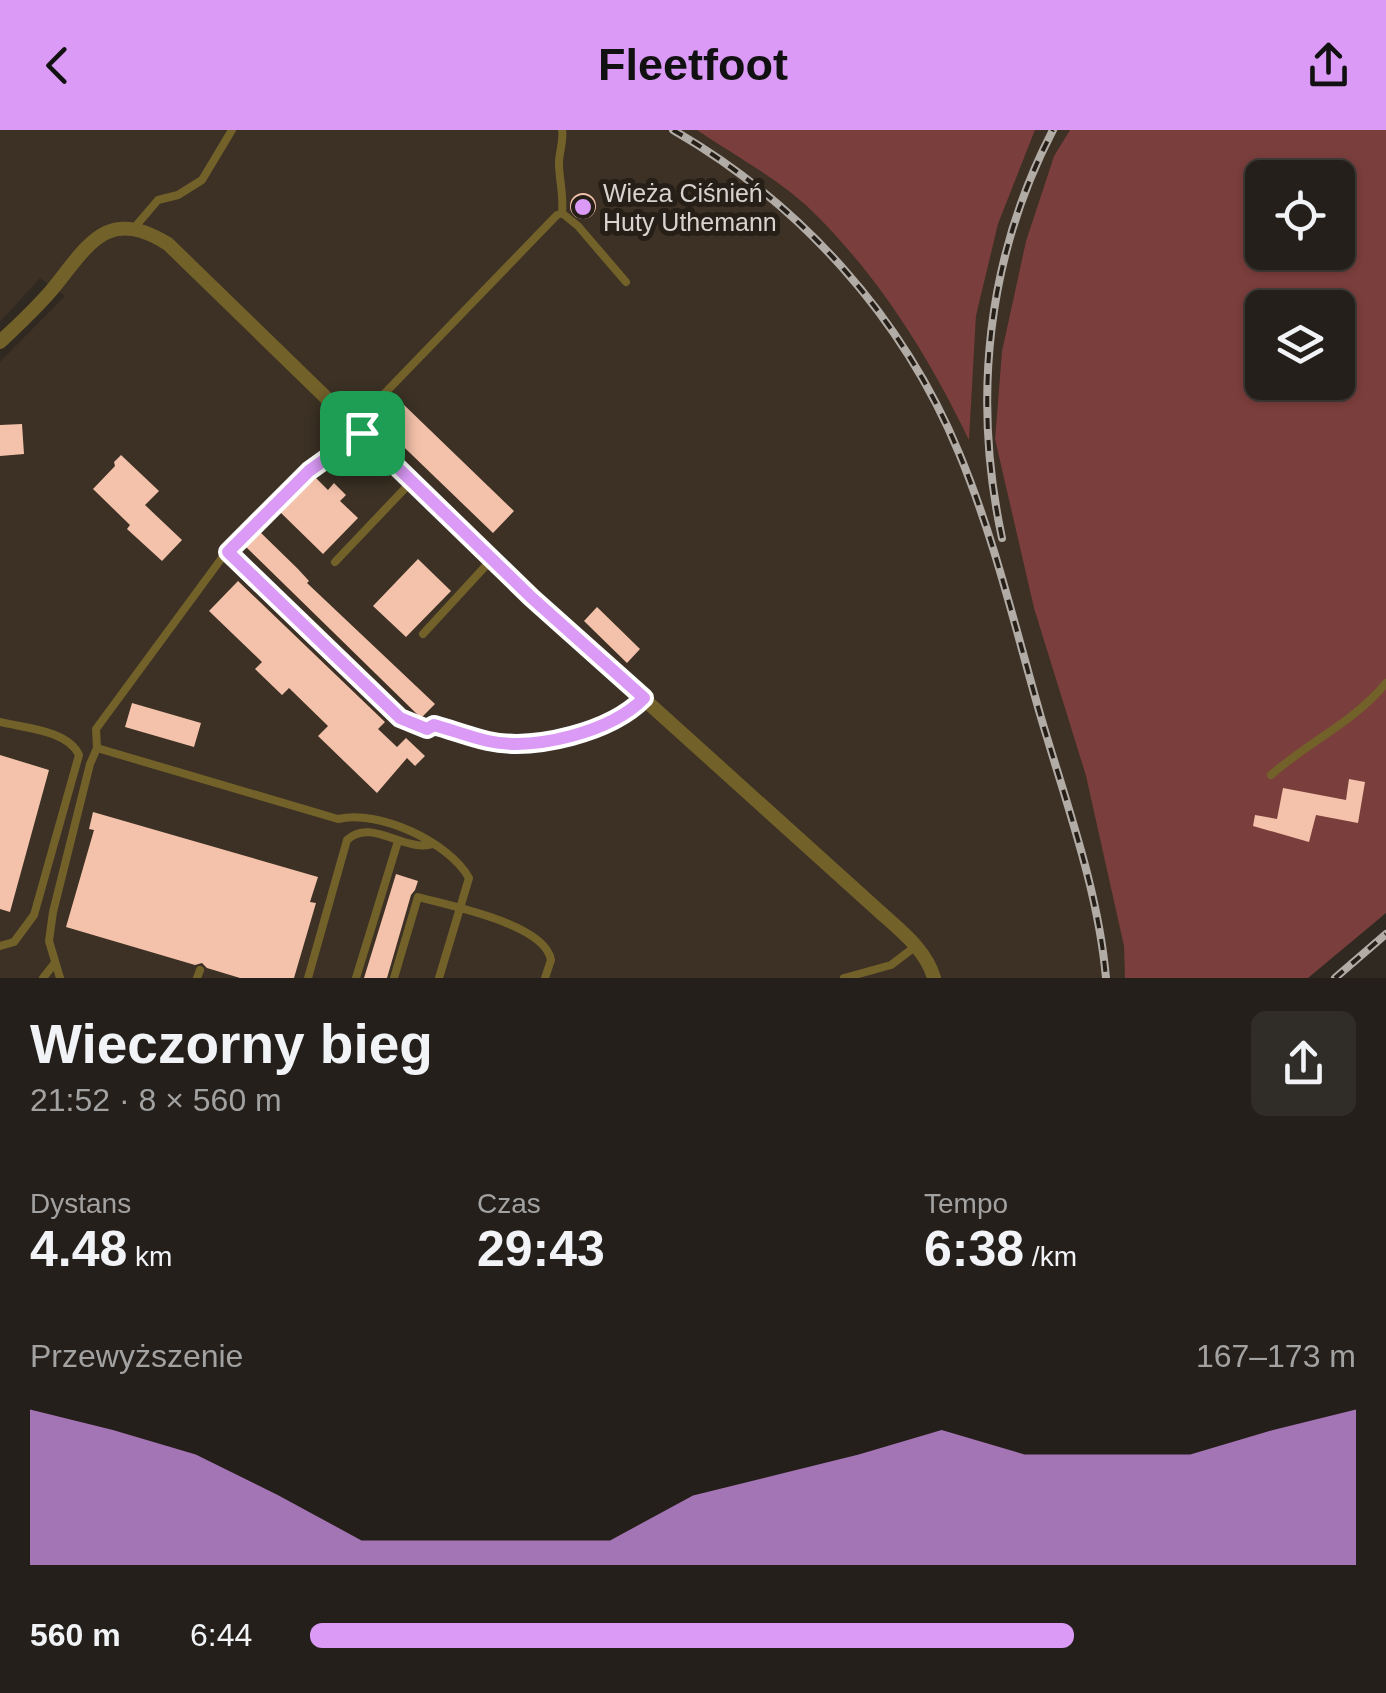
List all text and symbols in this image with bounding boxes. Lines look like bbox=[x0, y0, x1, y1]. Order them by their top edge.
icon: back bbox=[30, 38, 85, 93]
icon: share bbox=[1301, 38, 1356, 93]
text: Fleetfoot bbox=[598, 39, 788, 90]
map controls bbox=[1245, 160, 1355, 400]
button: locate bbox=[1245, 160, 1355, 270]
place label: Wieża Ciśnień Huty Uthemann bbox=[603, 179, 777, 236]
marker: Wieża Ciśnień Huty Uthemann bbox=[572, 196, 594, 218]
button: layers bbox=[1245, 290, 1355, 400]
pin bbox=[320, 391, 405, 476]
icon: arrive bbox=[335, 406, 390, 461]
button: share bbox=[1251, 1011, 1356, 1116]
text: Wieczorny bieg bbox=[30, 1013, 433, 1075]
text: 21:52 · 8 × 560 m bbox=[30, 1082, 282, 1118]
text: Dystans bbox=[30, 1188, 131, 1219]
text: Czas bbox=[477, 1188, 541, 1219]
text: Tempo bbox=[924, 1188, 1008, 1219]
text: 4.48 bbox=[30, 1221, 127, 1277]
text: 29:43 bbox=[477, 1221, 605, 1277]
text: 6:38 bbox=[924, 1221, 1024, 1277]
text: km bbox=[127, 1241, 172, 1272]
text: /km bbox=[1024, 1241, 1077, 1272]
text: Przewyższenie bbox=[30, 1338, 243, 1374]
text: 167–173 m bbox=[1196, 1338, 1356, 1374]
text: 560 m bbox=[30, 1617, 121, 1653]
text: 6:44 bbox=[190, 1617, 252, 1653]

